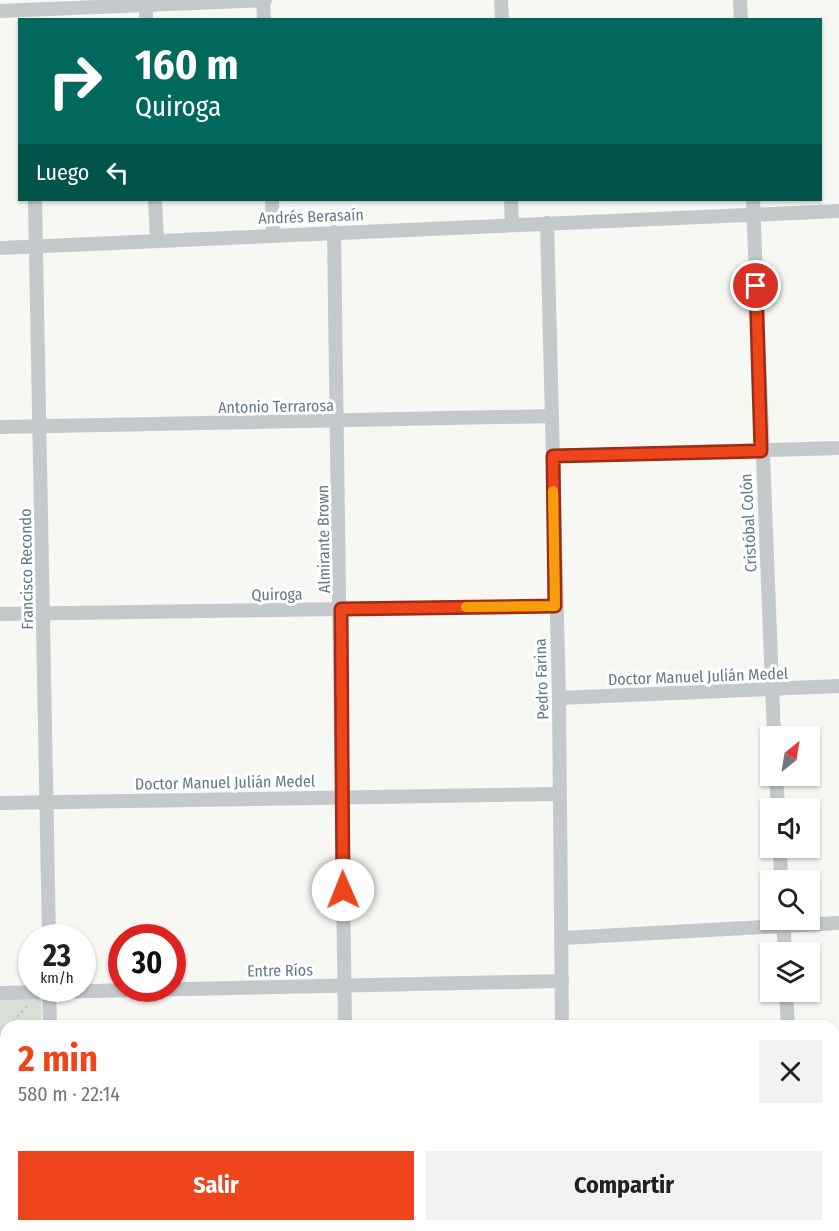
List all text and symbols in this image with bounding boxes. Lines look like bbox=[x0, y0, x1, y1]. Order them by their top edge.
text: 160 m bbox=[135, 40, 238, 90]
icon: right bbox=[36, 42, 114, 120]
text: Quiroga bbox=[135, 91, 221, 123]
icon: left bbox=[101, 156, 134, 189]
text: Luego bbox=[36, 159, 89, 186]
street label: Andrés Berasaín bbox=[258, 205, 364, 228]
pin bbox=[730, 260, 781, 311]
icon: arrive bbox=[739, 269, 772, 302]
street label: Antonio Terrarosa bbox=[218, 396, 334, 417]
street label: Cristóbal Colón bbox=[736, 473, 761, 573]
street label: Almirante Brown bbox=[313, 485, 334, 593]
street label: Francisco Recondo bbox=[16, 508, 37, 630]
street label: Quiroga bbox=[251, 585, 303, 604]
street label: Pedro Farina bbox=[531, 638, 552, 720]
street label: Doctor Manuel Julián Medel bbox=[608, 664, 788, 689]
north arrow bbox=[760, 726, 820, 786]
map controls bbox=[760, 726, 820, 1002]
street label: Doctor Manuel Julián Medel bbox=[135, 771, 315, 794]
button: sound bbox=[760, 798, 820, 858]
position arrow bbox=[311, 858, 375, 922]
button: search bbox=[760, 870, 820, 930]
speed limit sign: 30 bbox=[108, 924, 186, 1002]
text: 23 bbox=[43, 938, 71, 974]
button: layers bbox=[760, 942, 820, 1002]
street label: Entre Ríos bbox=[247, 960, 313, 981]
text: km/h bbox=[40, 969, 74, 987]
text: 2 min bbox=[18, 1037, 98, 1081]
button: close bbox=[759, 1040, 822, 1103]
text: 580 m · 22:14 bbox=[18, 1082, 120, 1106]
button: Salir bbox=[18, 1151, 414, 1220]
button: Compartir bbox=[426, 1151, 822, 1220]

